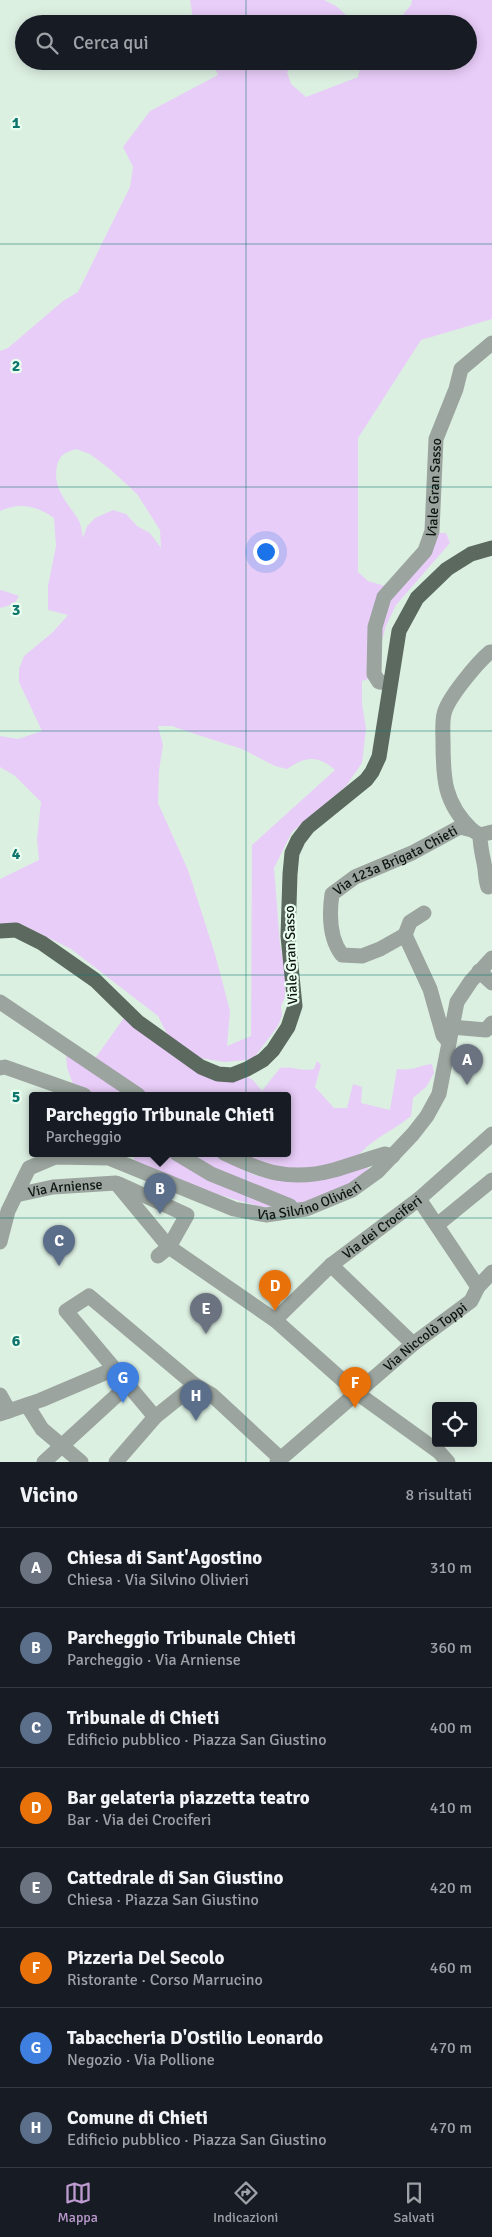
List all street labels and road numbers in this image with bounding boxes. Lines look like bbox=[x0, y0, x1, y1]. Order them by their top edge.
street label: Viale Gran Sasso bbox=[422, 438, 445, 540]
street label: Via 123a Brigata Chieti bbox=[330, 822, 460, 899]
street label: Viale Gran Sasso bbox=[281, 905, 301, 1005]
street label: Via Arniense bbox=[26, 1175, 103, 1201]
street label: Via Silvino Olivieri bbox=[256, 1178, 365, 1224]
street label: Via dei Crociferi bbox=[339, 1192, 425, 1262]
street label: Via Niccolò Toppi bbox=[380, 1299, 470, 1375]

